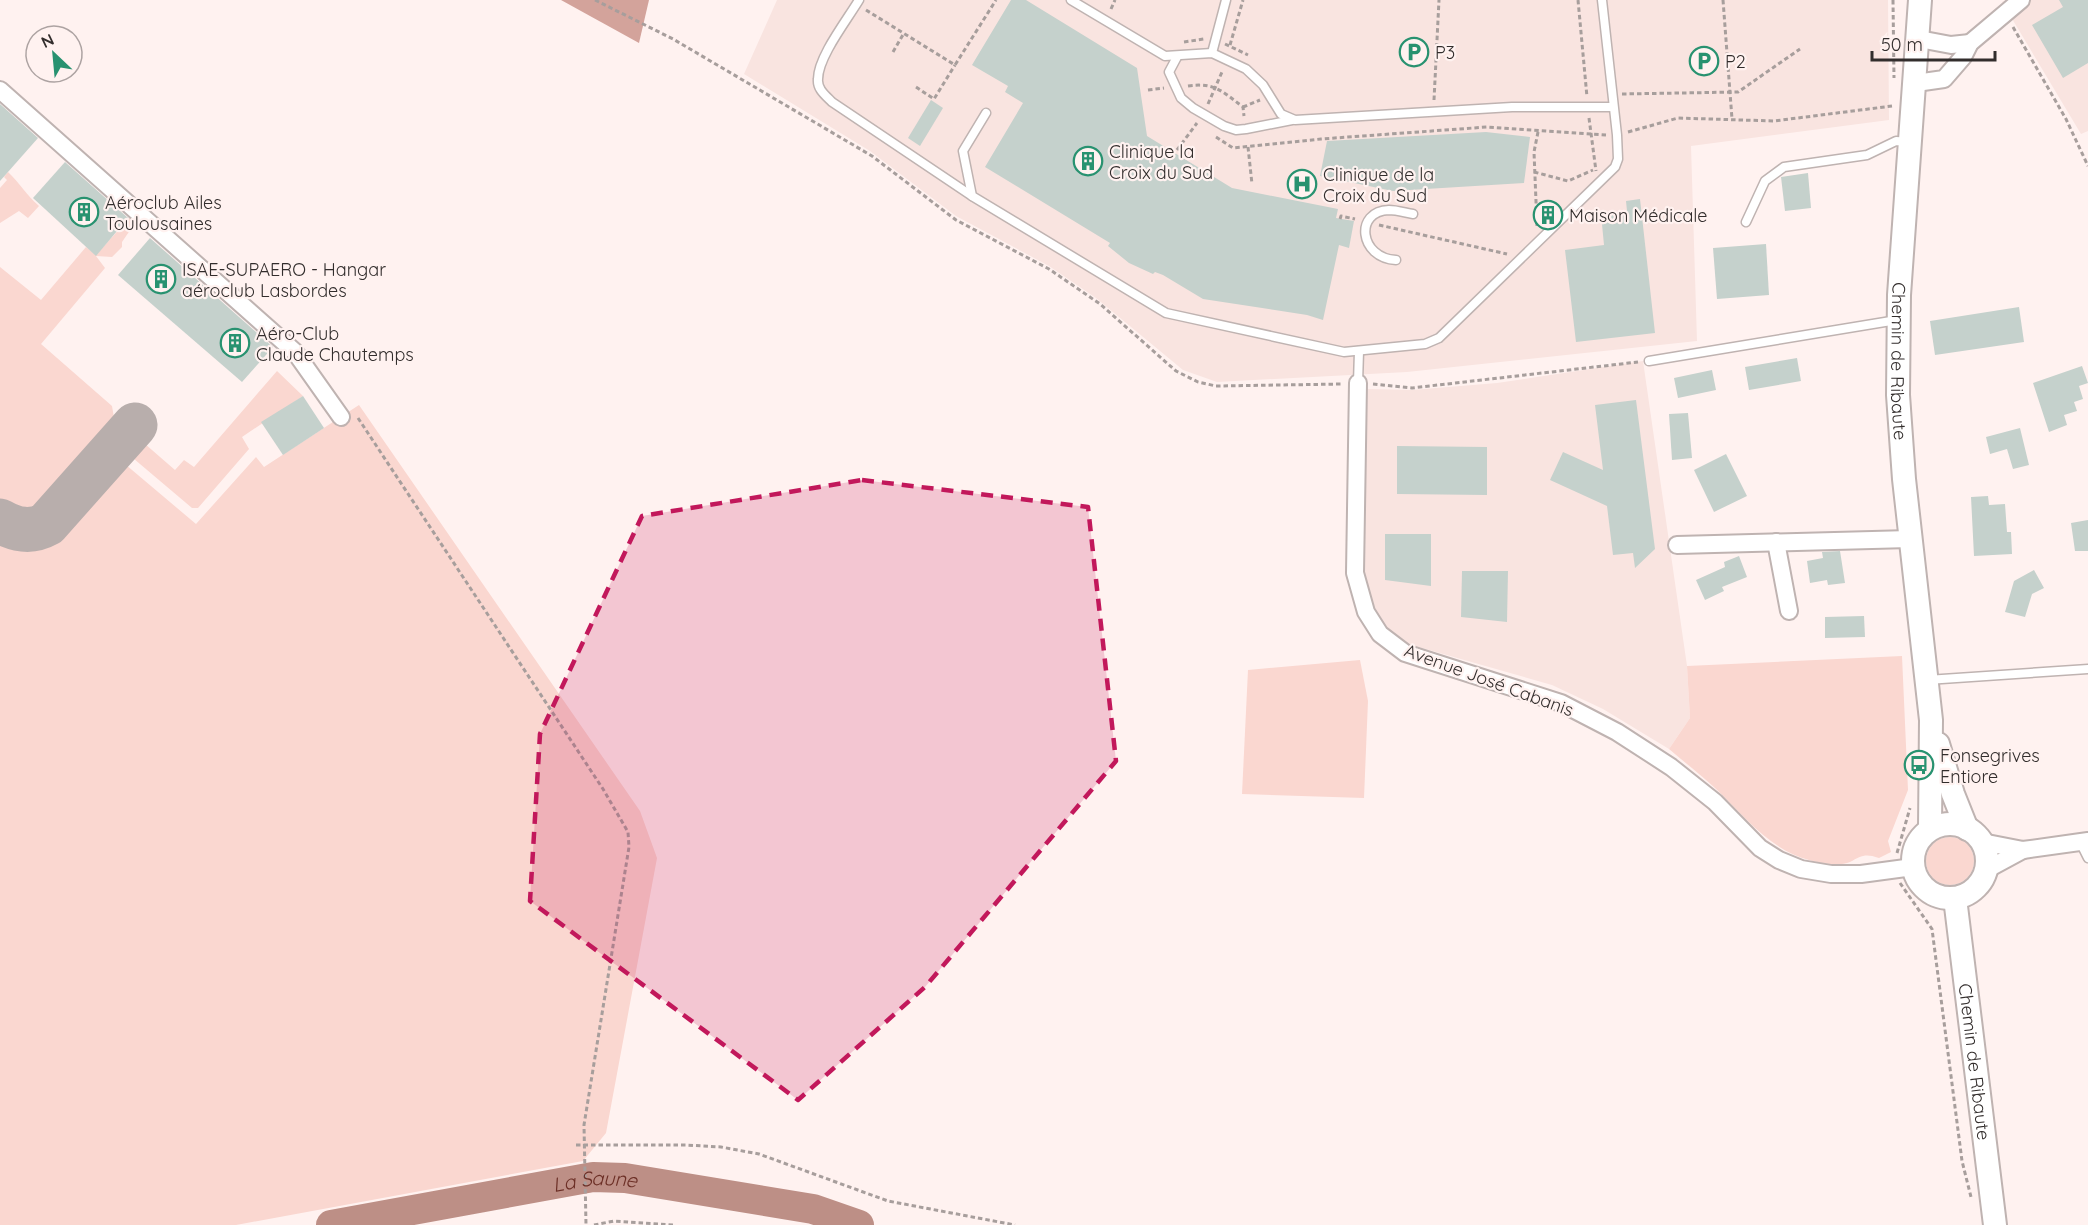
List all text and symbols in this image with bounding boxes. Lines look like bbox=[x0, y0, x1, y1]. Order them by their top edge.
north arrow bbox=[24, 24, 84, 84]
scale bar bbox=[1872, 24, 1995, 62]
text: N bbox=[38, 29, 57, 52]
text: 50 m bbox=[1881, 33, 1923, 56]
parking icon: P3 bbox=[1398, 36, 1430, 68]
place label: P3 bbox=[1435, 41, 1455, 64]
parking icon: P2 bbox=[1688, 45, 1720, 77]
place label: P2 bbox=[1725, 50, 1746, 73]
place label: Clinique la Croix du Sud bbox=[1109, 140, 1213, 184]
building icon: Clinique la Croix du Sud bbox=[1072, 145, 1104, 177]
place label: Clinique de la Croix du Sud bbox=[1323, 163, 1434, 207]
hospital icon: Clinique de la Croix du Sud bbox=[1286, 168, 1318, 200]
place label: Aéroclub Ailes Toulousaines bbox=[105, 191, 222, 235]
building icon: Aéroclub Ailes Toulousaines bbox=[68, 196, 100, 228]
building icon: Maison Médicale bbox=[1532, 199, 1564, 231]
place label: Maison Médicale bbox=[1569, 204, 1707, 227]
place label: ISAE-SUPAERO - Hangar aéroclub Lasbordes bbox=[182, 258, 386, 302]
building icon: ISAE-SUPAERO - Hangar aéroclub Lasbordes bbox=[145, 263, 177, 295]
street label: Chemin de Ribaute bbox=[1886, 282, 1913, 441]
place label: Aéro-Club Claude Chautemps bbox=[256, 322, 414, 366]
building icon: Aéro-Club Claude Chautemps bbox=[219, 327, 251, 359]
street label: Avenue José Cabanis bbox=[1401, 639, 1577, 721]
place label: Fonsegrives Entiore bbox=[1940, 744, 2040, 788]
bus stop icon: Fonsegrives Entiore bbox=[1903, 749, 1935, 781]
street label: Chemin de Ribaute bbox=[1954, 982, 1996, 1141]
water label: La Saune bbox=[550, 1164, 640, 1197]

